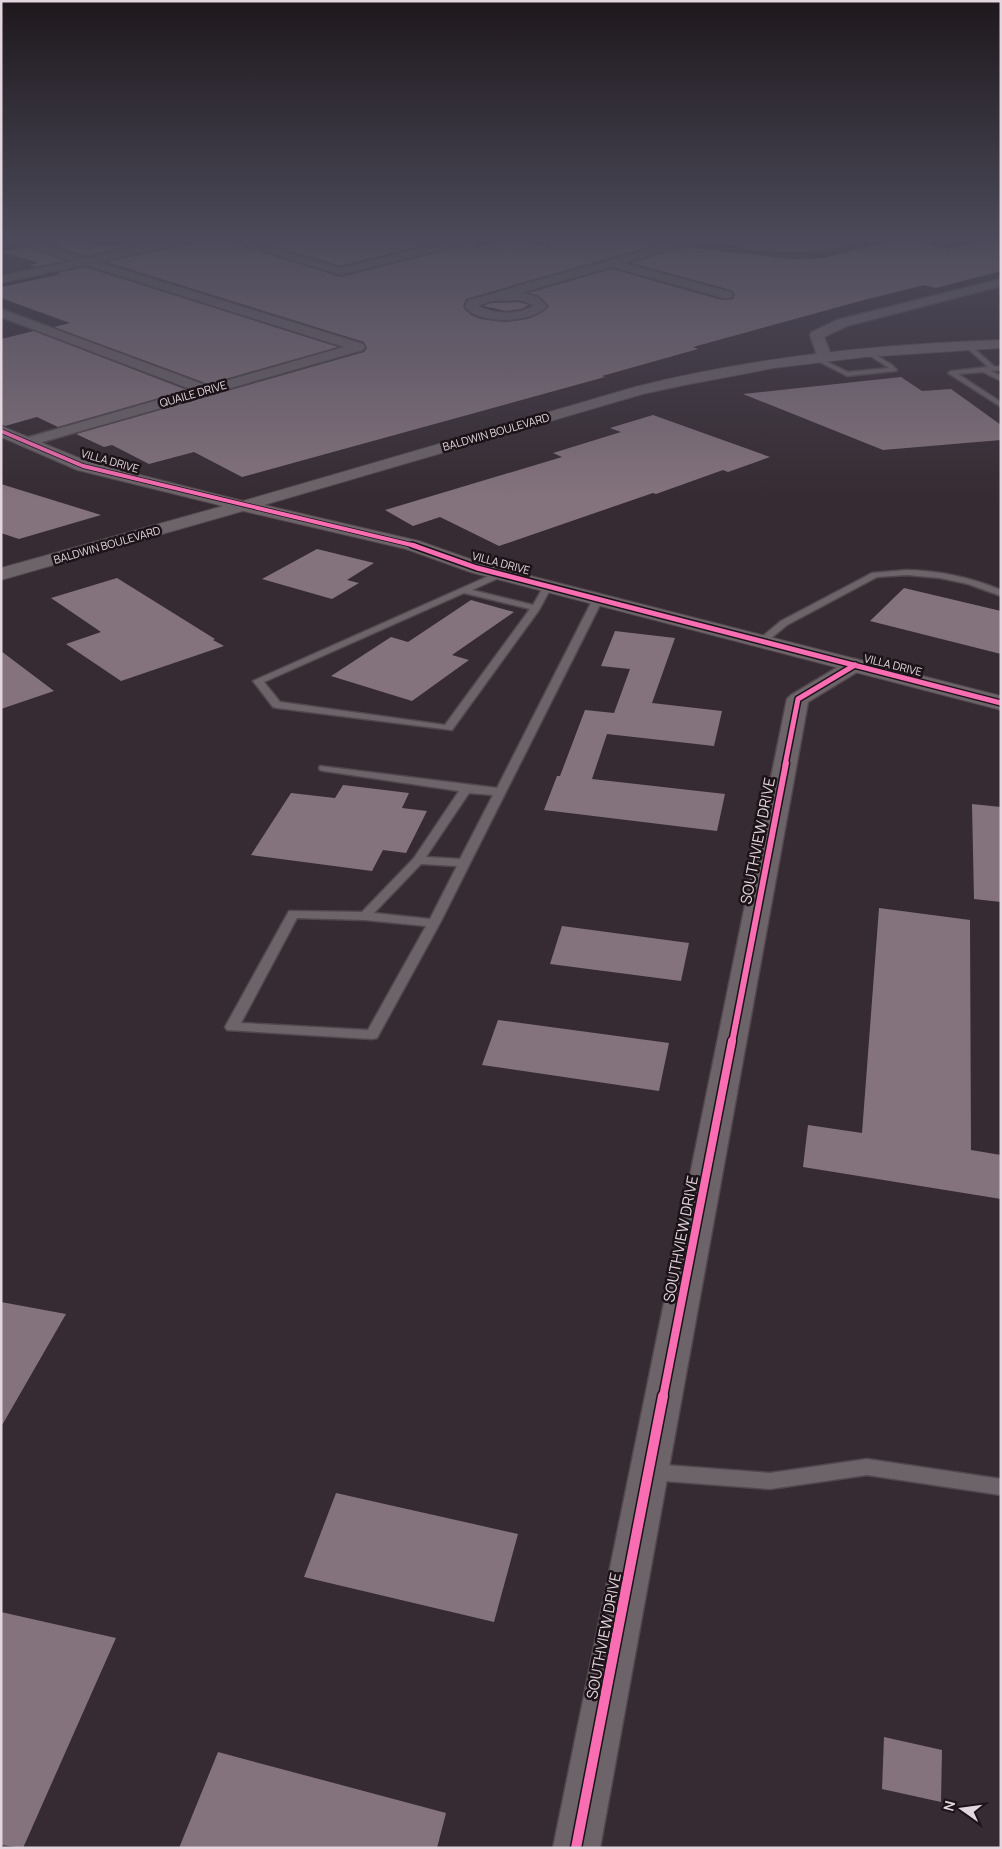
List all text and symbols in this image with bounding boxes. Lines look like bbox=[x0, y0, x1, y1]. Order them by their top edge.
street label: QUAILE DRIVE bbox=[158, 377, 228, 410]
street label: BALDWIN BOULEVARD bbox=[441, 409, 551, 454]
street label: VILLA DRIVE bbox=[80, 445, 141, 476]
street label: BALDWIN BOULEVARD bbox=[52, 522, 162, 567]
street label: VILLA DRIVE bbox=[470, 548, 532, 577]
street label: VILLA DRIVE bbox=[862, 650, 924, 679]
street label: SOUTHVIEW DRIVE bbox=[735, 776, 780, 906]
street label: SOUTHVIEW DRIVE bbox=[658, 1174, 703, 1304]
street label: SOUTHVIEW DRIVE bbox=[581, 1571, 626, 1701]
north arrow bbox=[937, 1784, 987, 1834]
text: N bbox=[938, 1799, 959, 1813]

